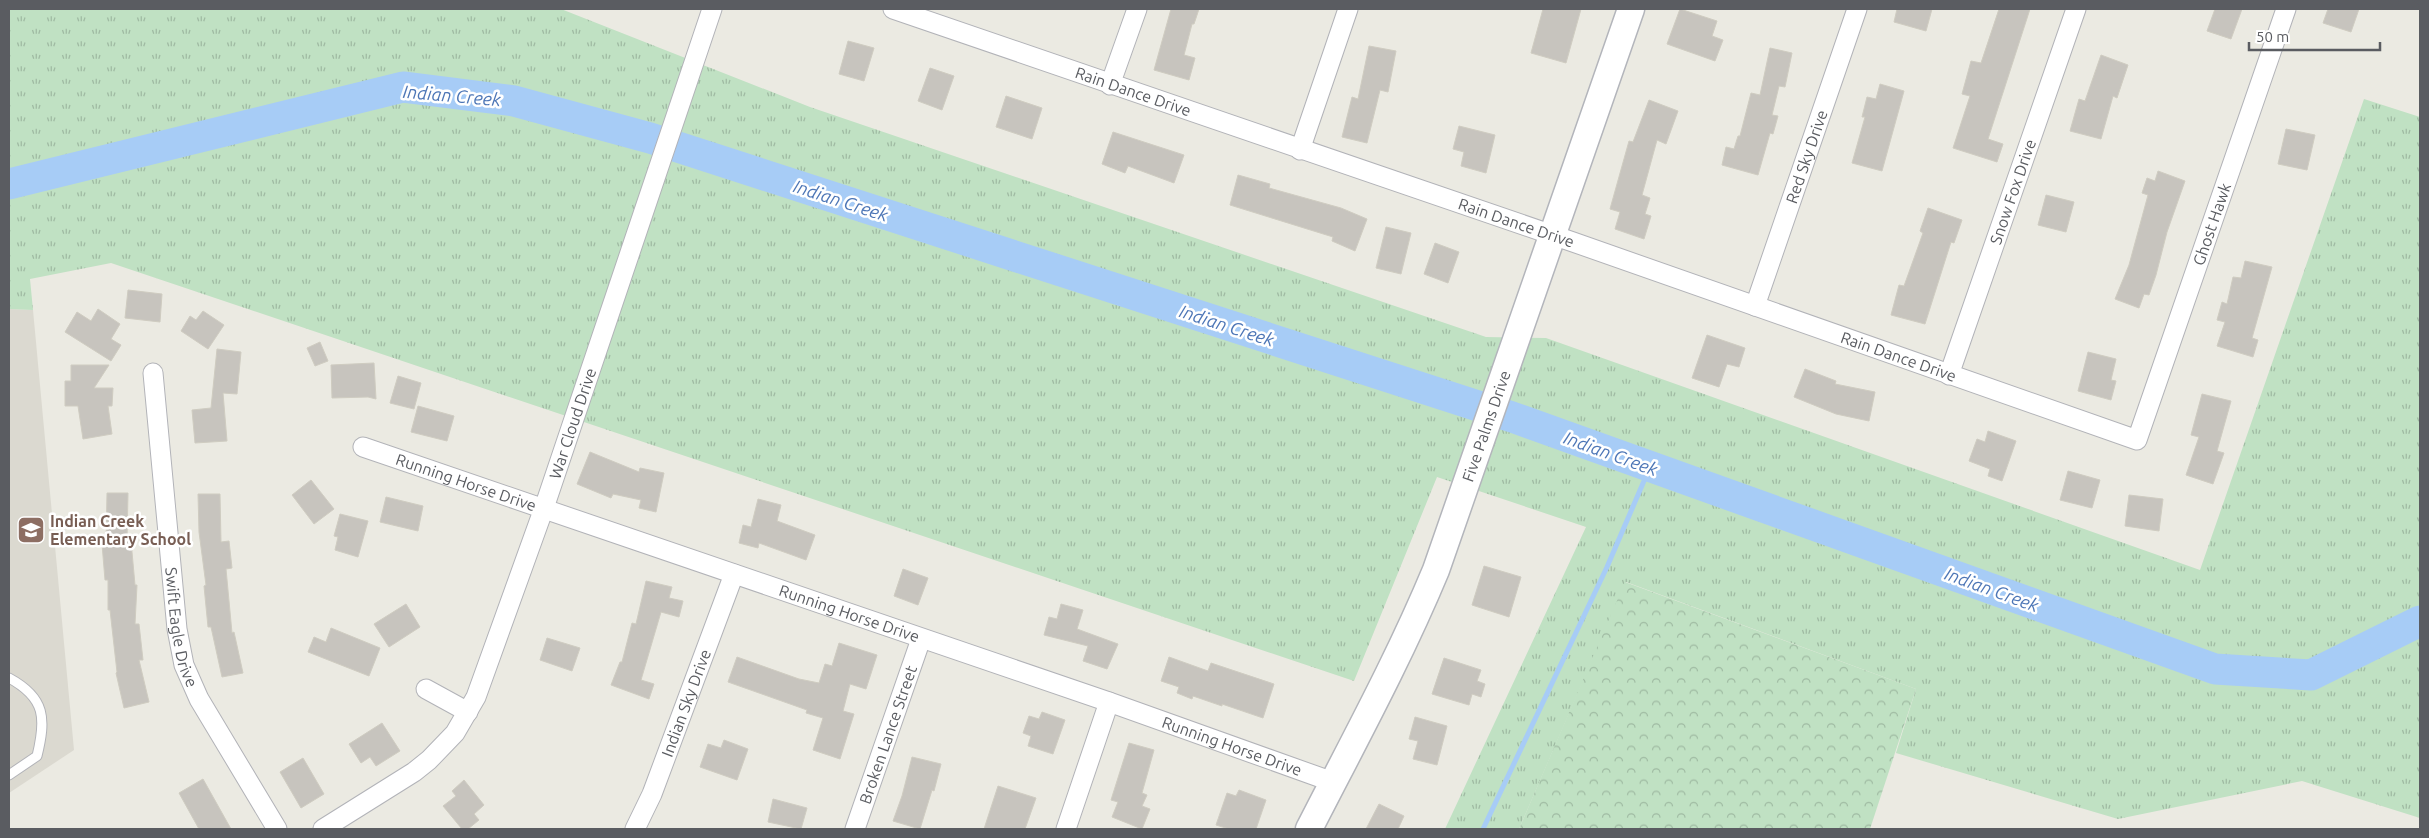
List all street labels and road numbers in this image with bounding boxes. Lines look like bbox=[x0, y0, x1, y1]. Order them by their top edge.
street label: Rain Dance Drive bbox=[1073, 63, 1194, 120]
street label: Red Sky Drive bbox=[1782, 107, 1831, 206]
street label: Snow Fox Drive bbox=[1986, 137, 2039, 247]
street label: Ghost Hawk bbox=[2189, 181, 2234, 268]
street label: Rain Dance Drive bbox=[1456, 194, 1577, 251]
street label: Rain Dance Drive bbox=[1838, 328, 1959, 385]
street label: War Cloud Drive bbox=[546, 365, 600, 481]
street label: Five Palms Drive bbox=[1458, 368, 1514, 484]
street label: Running Horse Drive bbox=[394, 450, 539, 515]
street label: Swift Eagle Drive bbox=[162, 566, 202, 690]
street label: Running Horse Drive bbox=[777, 581, 922, 646]
street label: Indian Sky Drive bbox=[658, 647, 714, 759]
street label: Broken Lance Street bbox=[855, 662, 920, 806]
street label: Running Horse Drive bbox=[1160, 713, 1304, 779]

